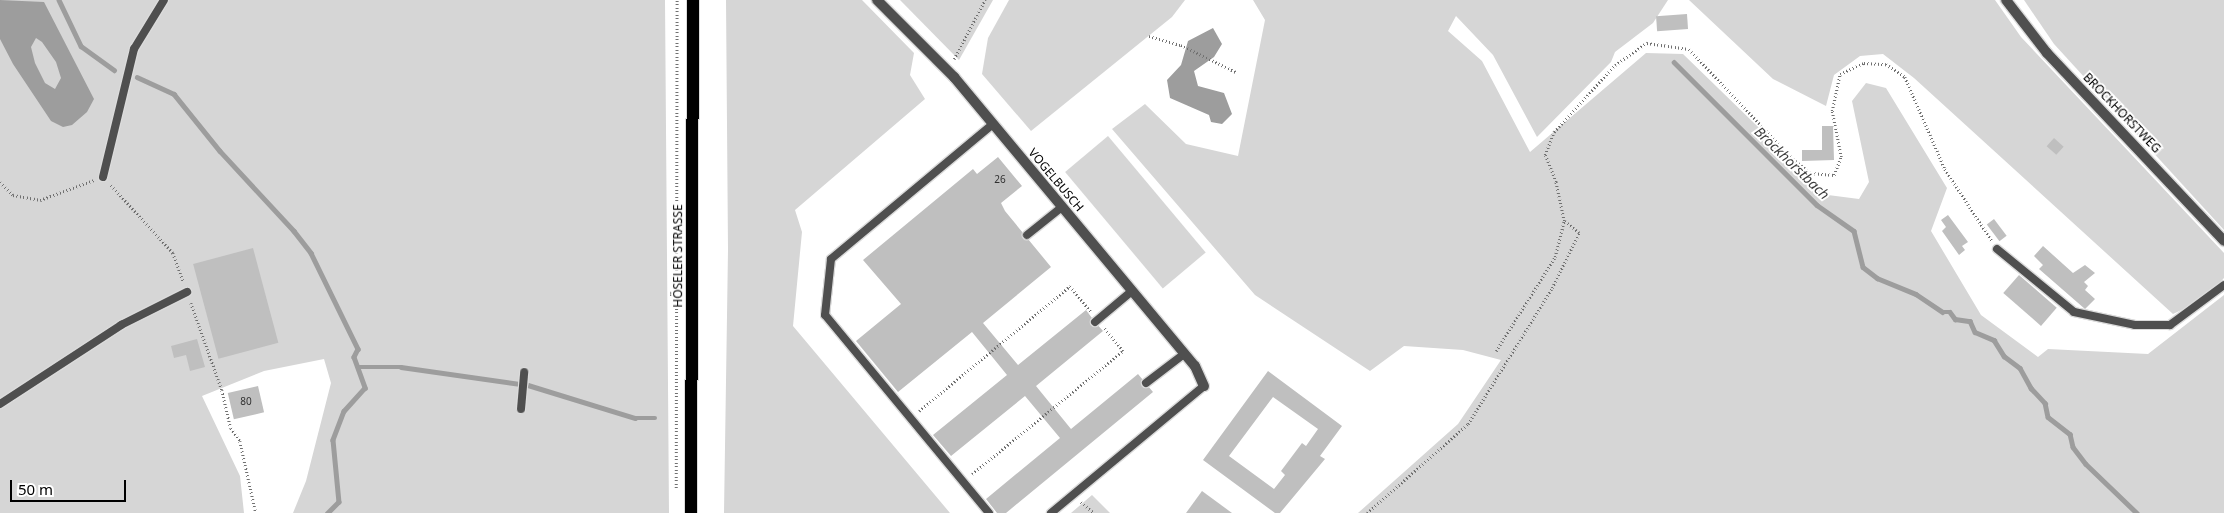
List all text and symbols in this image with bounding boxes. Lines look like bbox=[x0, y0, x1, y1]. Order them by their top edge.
street label: BROCKHORSTWEG bbox=[2080, 70, 2164, 156]
water label: Brockhorstbach bbox=[1751, 123, 1833, 203]
street label: VOGELBUSCH bbox=[1025, 146, 1087, 214]
house number: 26 bbox=[994, 174, 1006, 186]
street label: HÖSELER STRASSE bbox=[671, 204, 685, 308]
house number: 80 bbox=[240, 396, 252, 408]
scale bar bbox=[12, 470, 129, 502]
text: 50 m bbox=[18, 479, 53, 499]

